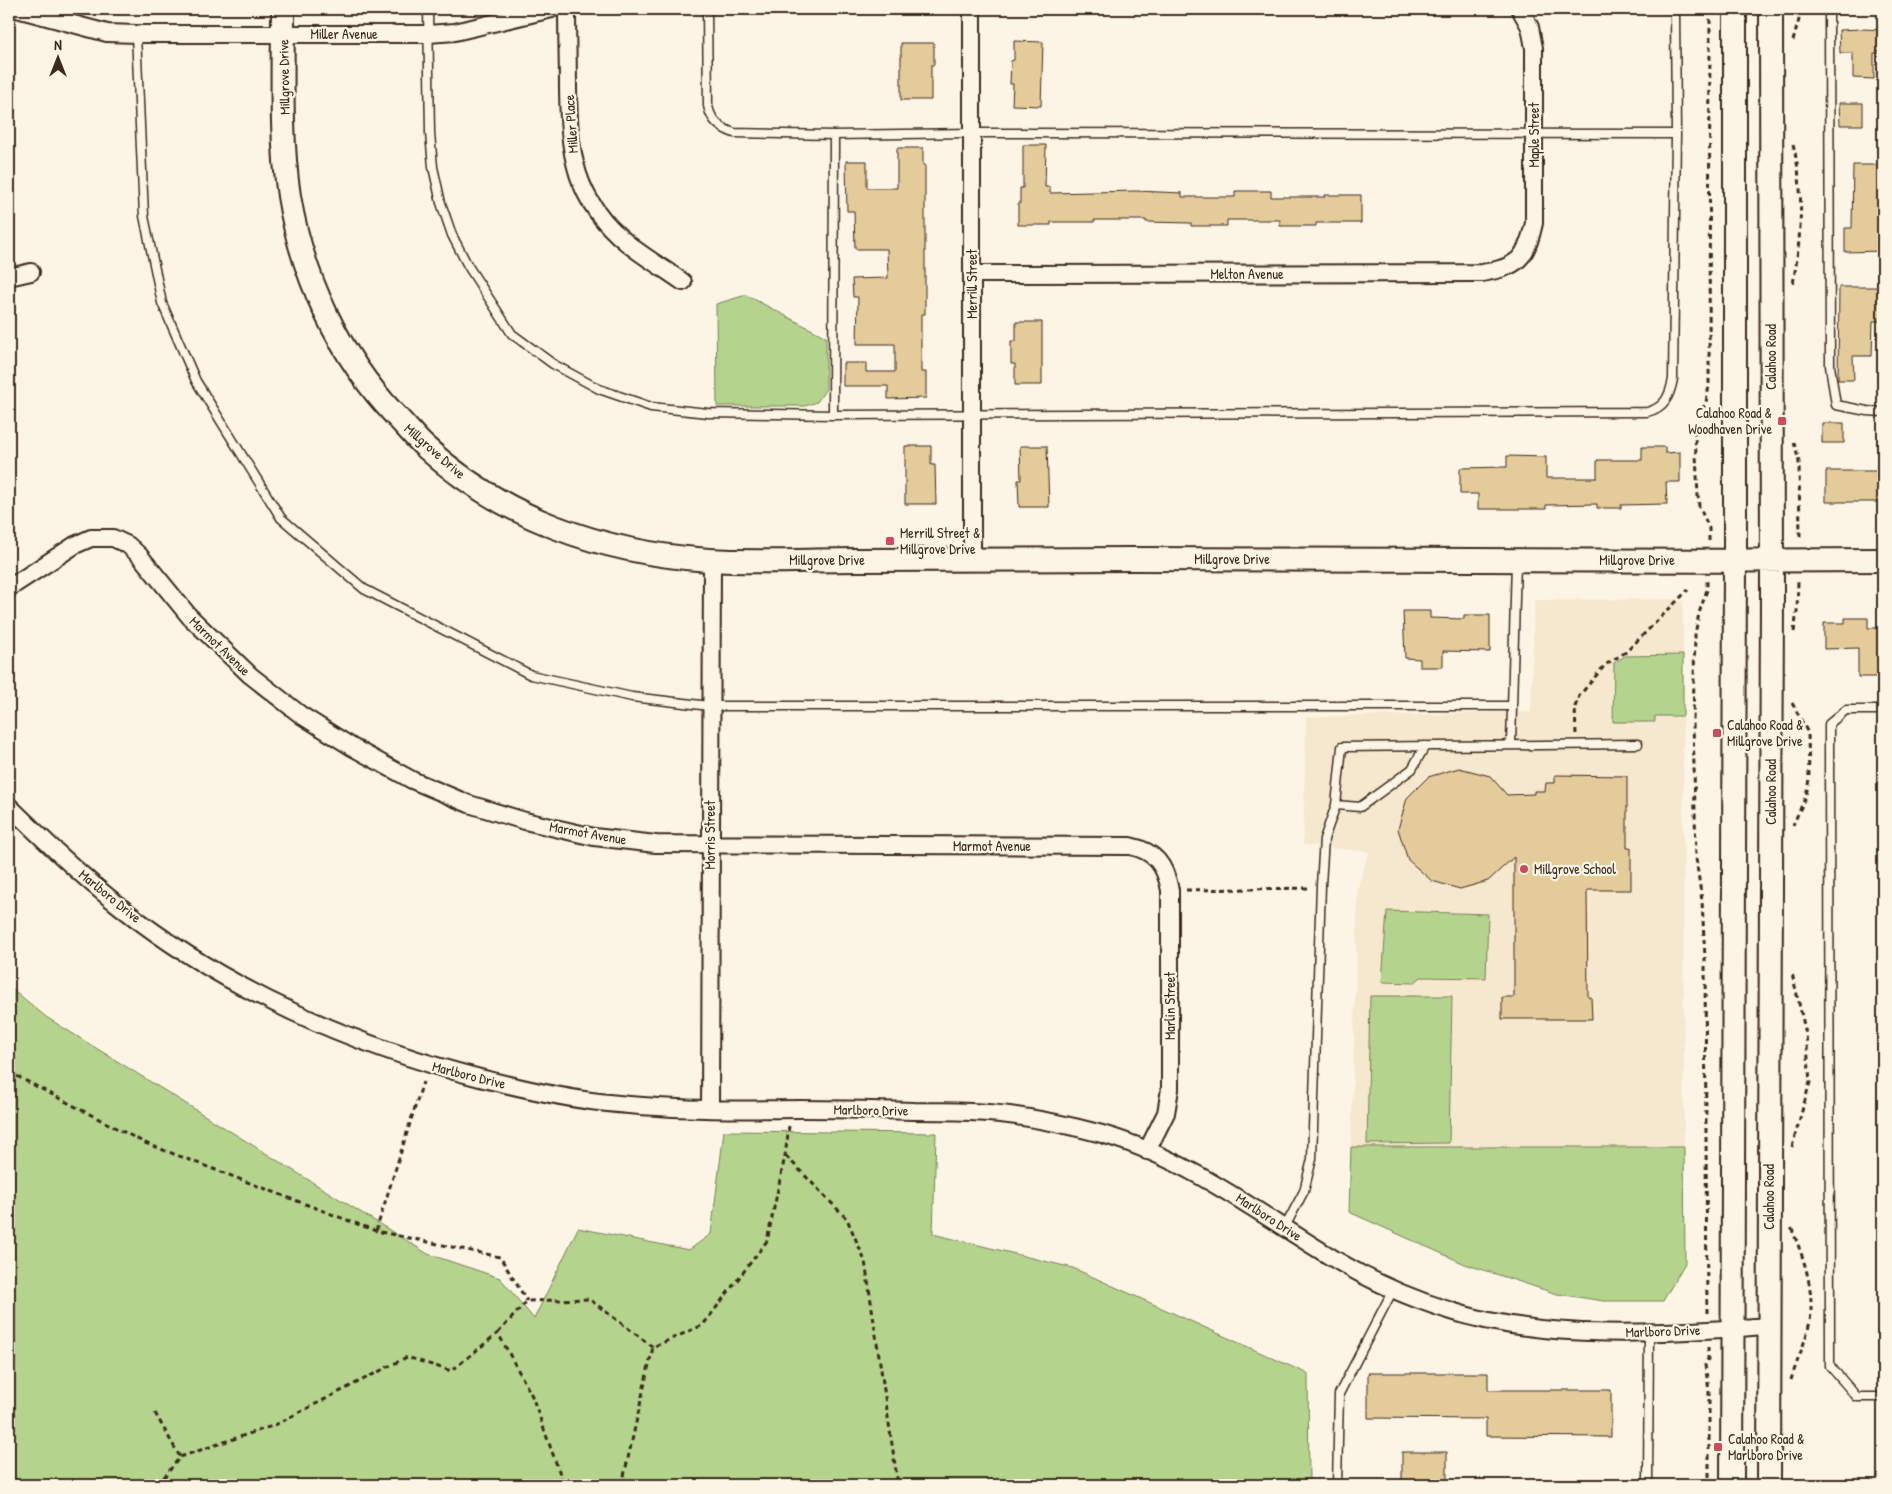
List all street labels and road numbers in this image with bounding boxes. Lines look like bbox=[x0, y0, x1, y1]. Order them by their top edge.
street label: Miller Avenue bbox=[310, 24, 378, 43]
street label: Millgrove Drive bbox=[273, 39, 295, 115]
street label: Miller Place bbox=[559, 94, 582, 154]
street label: Maple Street bbox=[1524, 102, 1544, 167]
street label: Merrill Street bbox=[962, 249, 981, 319]
street label: Melton Avenue bbox=[1210, 264, 1284, 283]
street label: Calahoo Road bbox=[1761, 324, 1780, 390]
street label: Millgrove Drive bbox=[400, 419, 470, 484]
street label: Millgrove Drive bbox=[1194, 549, 1270, 569]
street label: Millgrove Drive bbox=[789, 550, 865, 570]
street label: Millgrove Drive bbox=[1599, 550, 1675, 570]
street label: Marmot Avenue bbox=[186, 612, 255, 680]
street label: Calahoo Road bbox=[1761, 759, 1780, 825]
street label: Morris Street bbox=[700, 800, 719, 870]
street label: Marmot Avenue bbox=[548, 816, 629, 849]
street label: Marmot Avenue bbox=[953, 836, 1031, 855]
street label: Marlboro Drive bbox=[75, 865, 146, 927]
street label: Marlin Street bbox=[1160, 972, 1179, 1040]
street label: Marlboro Drive bbox=[430, 1056, 508, 1093]
street label: Marlboro Drive bbox=[833, 1099, 909, 1120]
street label: Calahoo Road bbox=[1759, 1164, 1778, 1230]
street label: Marlboro Drive bbox=[1233, 1188, 1306, 1245]
street label: Marlboro Drive bbox=[1625, 1320, 1701, 1341]

